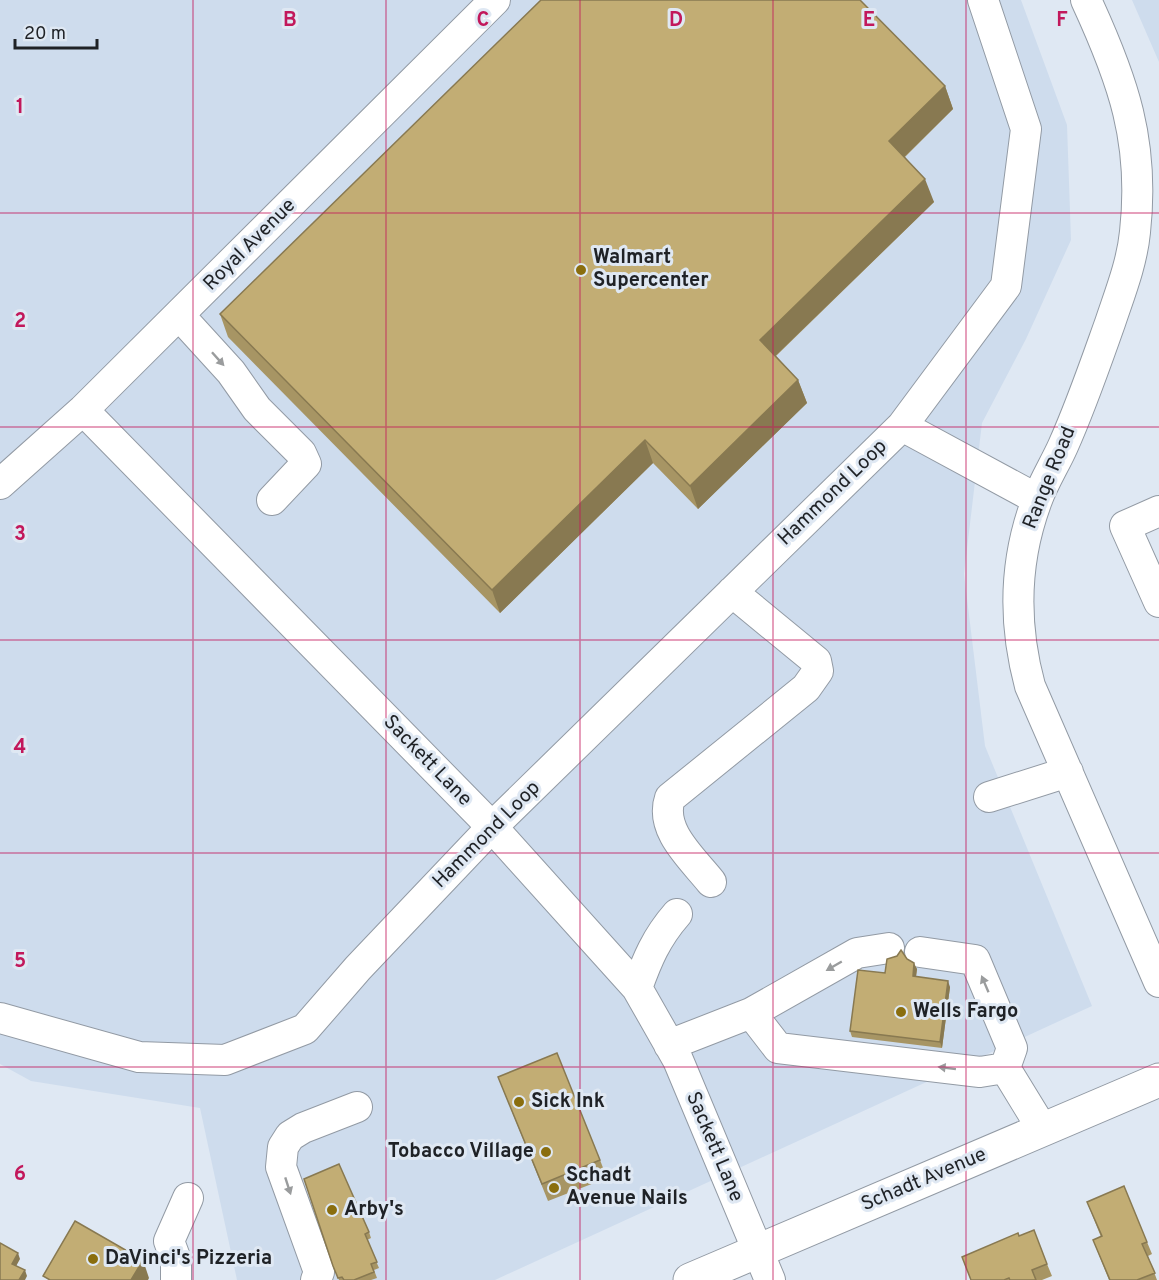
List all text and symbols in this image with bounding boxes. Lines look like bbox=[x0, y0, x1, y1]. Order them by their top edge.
text: B bbox=[283, 8, 297, 34]
text: C bbox=[477, 8, 489, 34]
text: D bbox=[669, 8, 683, 34]
text: E bbox=[863, 8, 875, 34]
text: F bbox=[1056, 8, 1068, 34]
scale bar bbox=[15, 12, 98, 50]
text: 20 m bbox=[24, 23, 66, 46]
text: 1 bbox=[16, 95, 24, 121]
street label: Royal Avenue bbox=[198, 193, 302, 297]
place label: Walmart Supercenter bbox=[593, 245, 709, 294]
marker: Walmart Supercenter bbox=[574, 263, 588, 277]
text: 2 bbox=[14, 309, 26, 335]
one-way arrow bbox=[211, 351, 225, 366]
street label: Range Road bbox=[1018, 423, 1082, 533]
street label: Hammond Loop bbox=[773, 434, 893, 552]
text: 3 bbox=[14, 522, 26, 548]
street label: Sackett Lane bbox=[377, 710, 477, 812]
text: 4 bbox=[14, 735, 26, 761]
street label: Hammond Loop bbox=[428, 776, 546, 894]
text: 5 bbox=[14, 949, 26, 975]
one-way arrow bbox=[825, 961, 842, 971]
one-way arrow bbox=[980, 975, 989, 992]
place label: Wells Fargo bbox=[913, 999, 1018, 1025]
marker: Wells Fargo bbox=[894, 1005, 908, 1019]
one-way arrow bbox=[937, 1063, 956, 1073]
street label: Sackett Lane bbox=[679, 1088, 749, 1206]
place label: Sick Ink bbox=[531, 1089, 605, 1115]
marker: Sick Ink bbox=[512, 1095, 526, 1109]
place label: Tobacco Village bbox=[388, 1139, 534, 1165]
street label: Schadt Avenue bbox=[858, 1142, 990, 1218]
marker: Tobacco Village bbox=[539, 1145, 553, 1159]
text: 6 bbox=[14, 1162, 26, 1188]
place label: Schadt Avenue Nails bbox=[566, 1163, 688, 1212]
one-way arrow bbox=[283, 1177, 293, 1195]
marker: Schadt Avenue Nails bbox=[547, 1181, 561, 1195]
place label: Arby's bbox=[344, 1197, 404, 1223]
marker: Arby's bbox=[325, 1203, 339, 1217]
place label: DaVinci's Pizzeria bbox=[105, 1246, 272, 1272]
marker: DaVinci's Pizzeria bbox=[86, 1252, 100, 1266]

